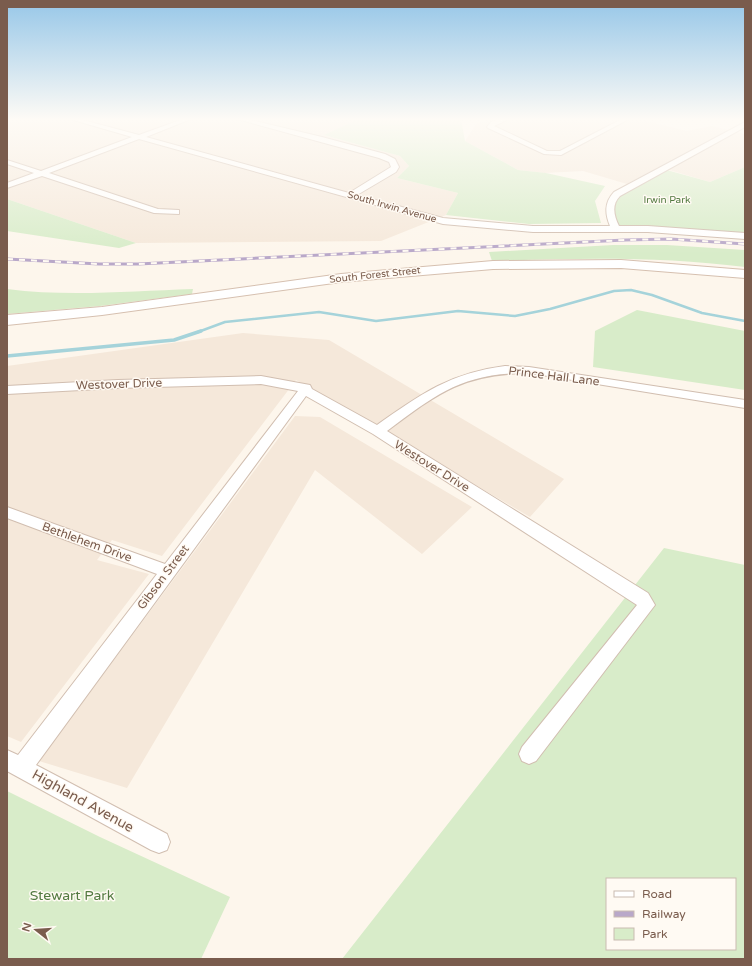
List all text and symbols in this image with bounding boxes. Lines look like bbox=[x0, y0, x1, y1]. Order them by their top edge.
street label: South Irwin Avenue bbox=[346, 189, 438, 226]
park label: Irwin Park bbox=[643, 194, 691, 206]
street label: South Forest Street bbox=[329, 264, 421, 286]
street label: Prince Hall Lane bbox=[508, 363, 601, 389]
street label: Westover Drive bbox=[76, 375, 162, 392]
street label: Westover Drive bbox=[392, 437, 472, 495]
street label: Bethlehem Drive bbox=[40, 519, 134, 565]
street label: Gibson Street bbox=[134, 542, 192, 612]
street label: Highland Avenue bbox=[29, 766, 137, 836]
legend bbox=[606, 878, 736, 950]
park label: Stewart Park bbox=[30, 887, 115, 904]
text: Road bbox=[642, 887, 672, 901]
text: Railway bbox=[642, 907, 686, 921]
north arrow bbox=[16, 910, 56, 950]
text: N bbox=[19, 921, 34, 933]
text: Park bbox=[642, 927, 668, 941]

